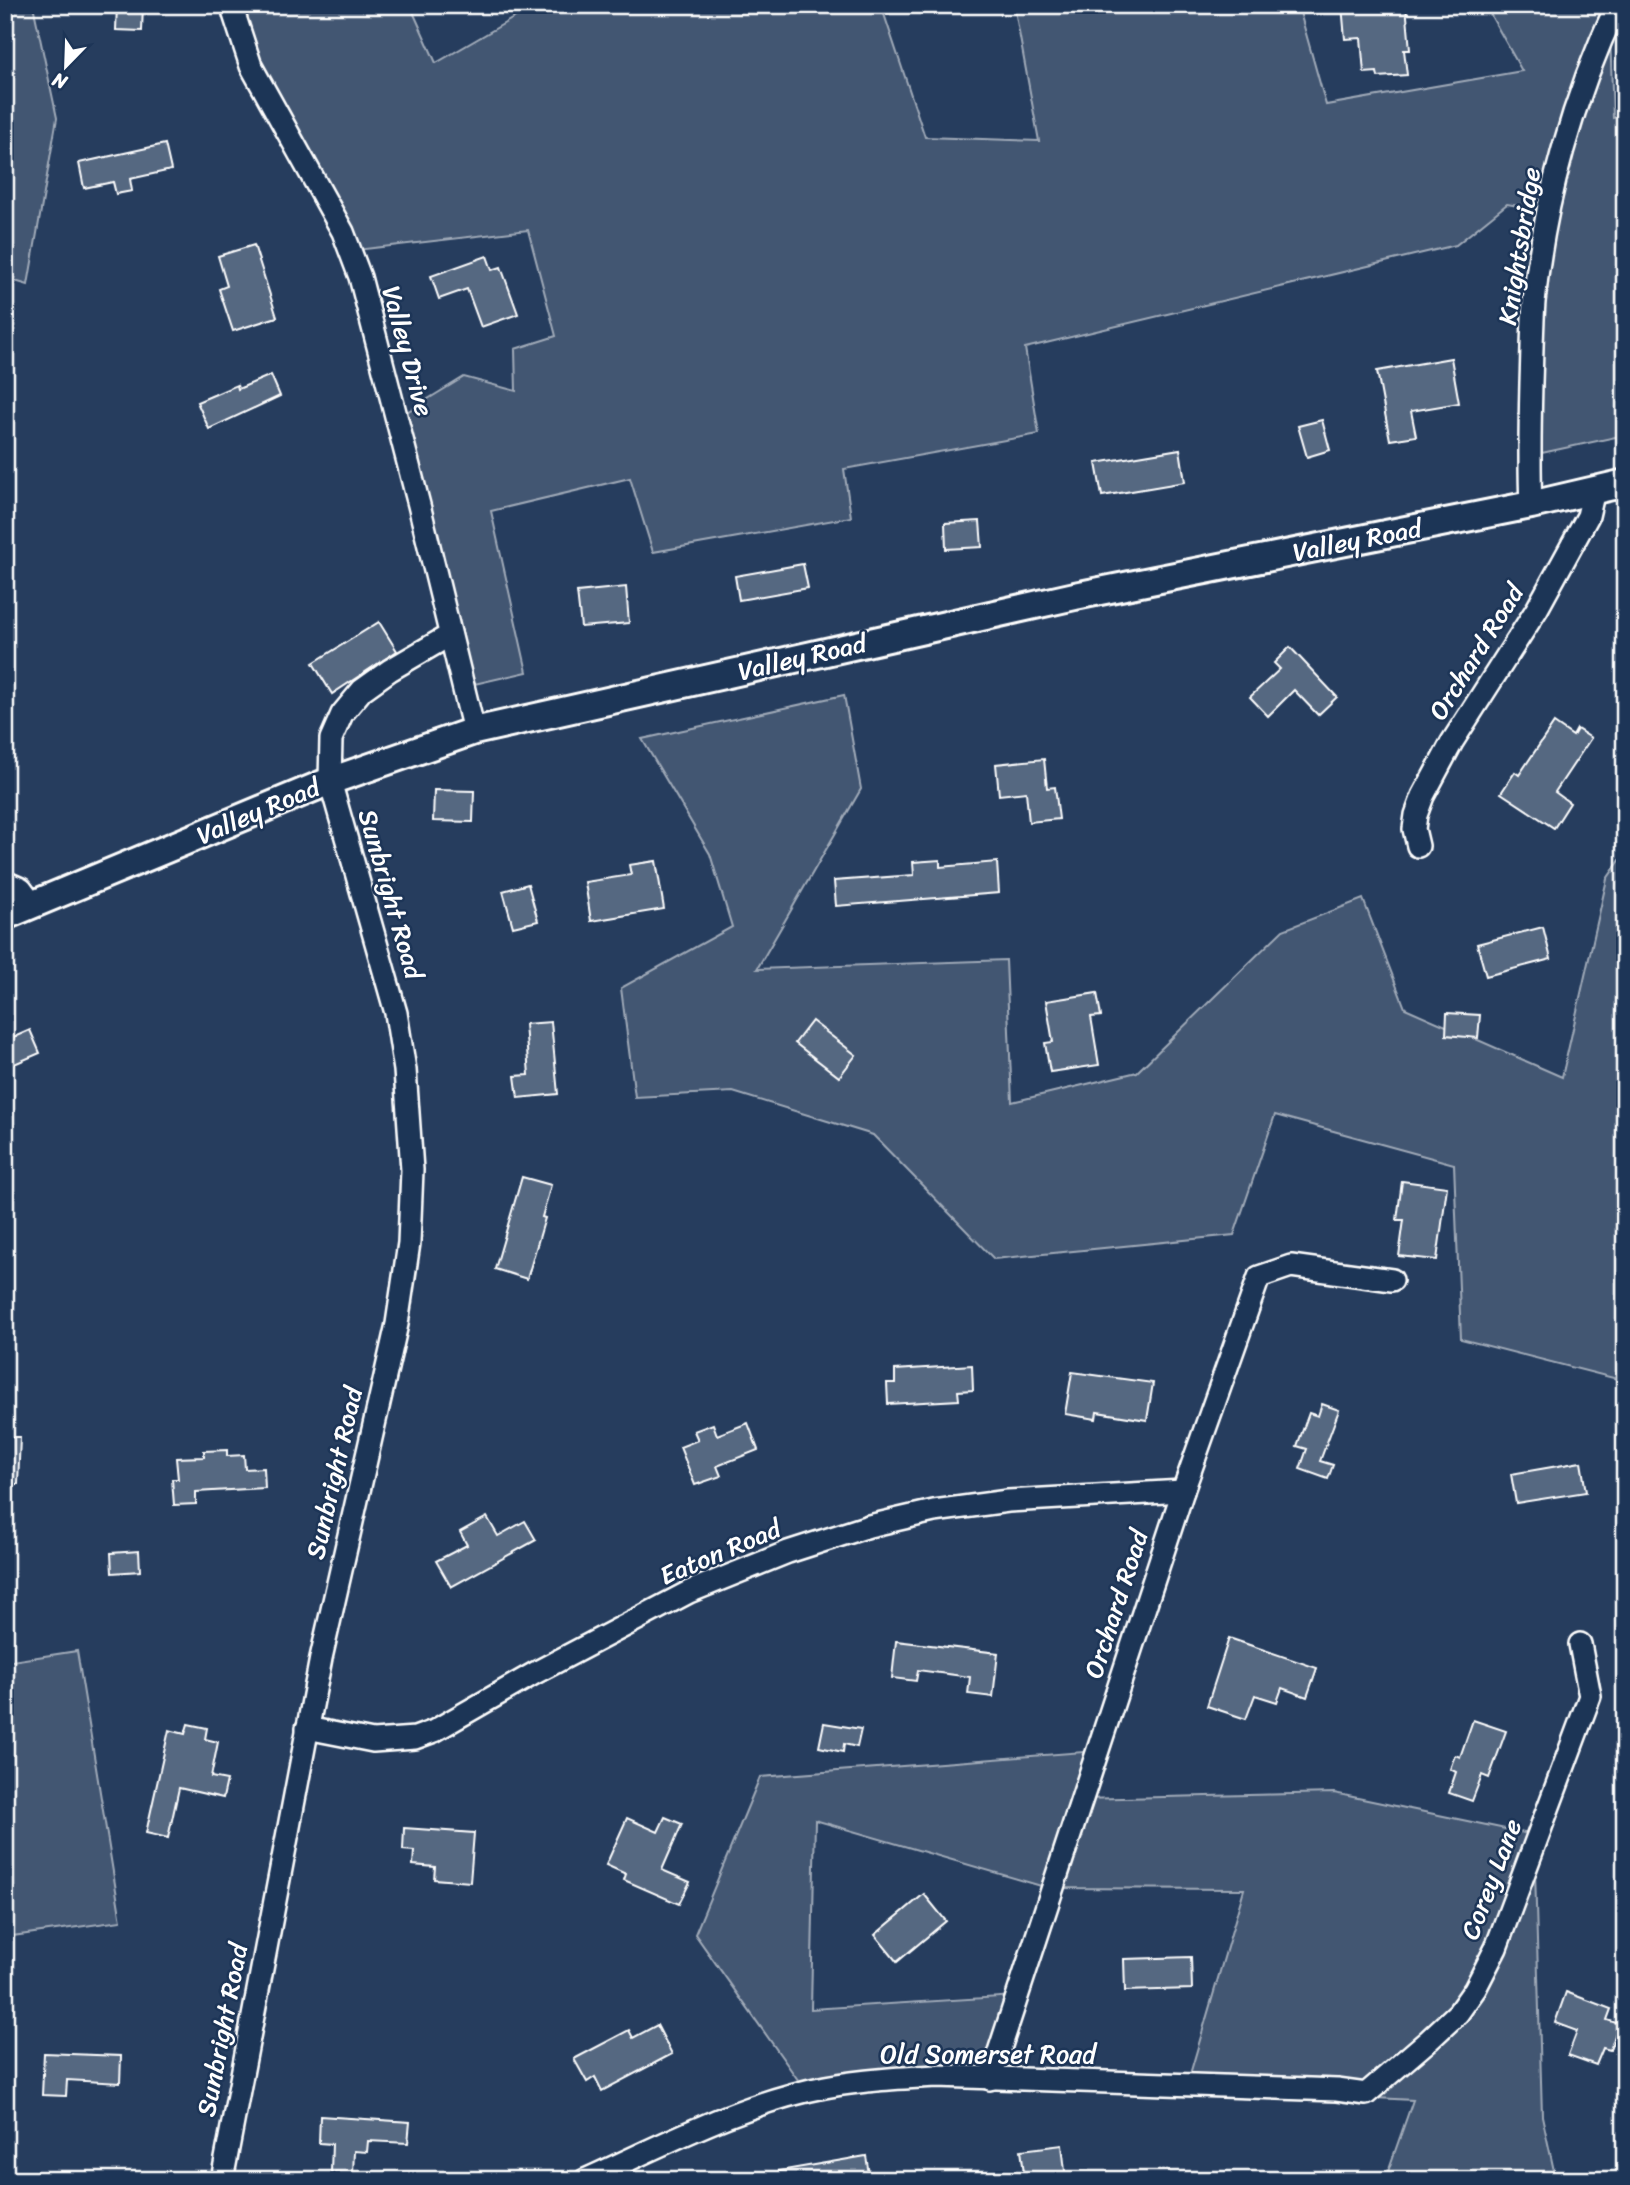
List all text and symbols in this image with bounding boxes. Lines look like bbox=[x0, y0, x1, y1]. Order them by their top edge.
north arrow bbox=[32, 32, 102, 102]
text: N bbox=[46, 63, 73, 99]
street label: Knightsbridge bbox=[1484, 164, 1554, 328]
street label: Valley Drive bbox=[368, 280, 448, 422]
street label: Valley Road bbox=[1289, 505, 1428, 575]
street label: Orchard Road bbox=[1416, 573, 1538, 730]
street label: Valley Road bbox=[733, 619, 873, 694]
street label: Valley Road bbox=[189, 763, 329, 858]
street label: Sunbright Road bbox=[345, 803, 438, 987]
street label: Sunbright Road bbox=[292, 1380, 377, 1564]
street label: Eaton Road bbox=[652, 1505, 790, 1598]
street label: Orchard Road bbox=[1070, 1521, 1162, 1684]
street label: Corey Lane bbox=[1447, 1812, 1535, 1946]
street label: Sunbright Road bbox=[183, 1937, 262, 2120]
street label: Old Somerset Road bbox=[880, 2031, 1098, 2077]

